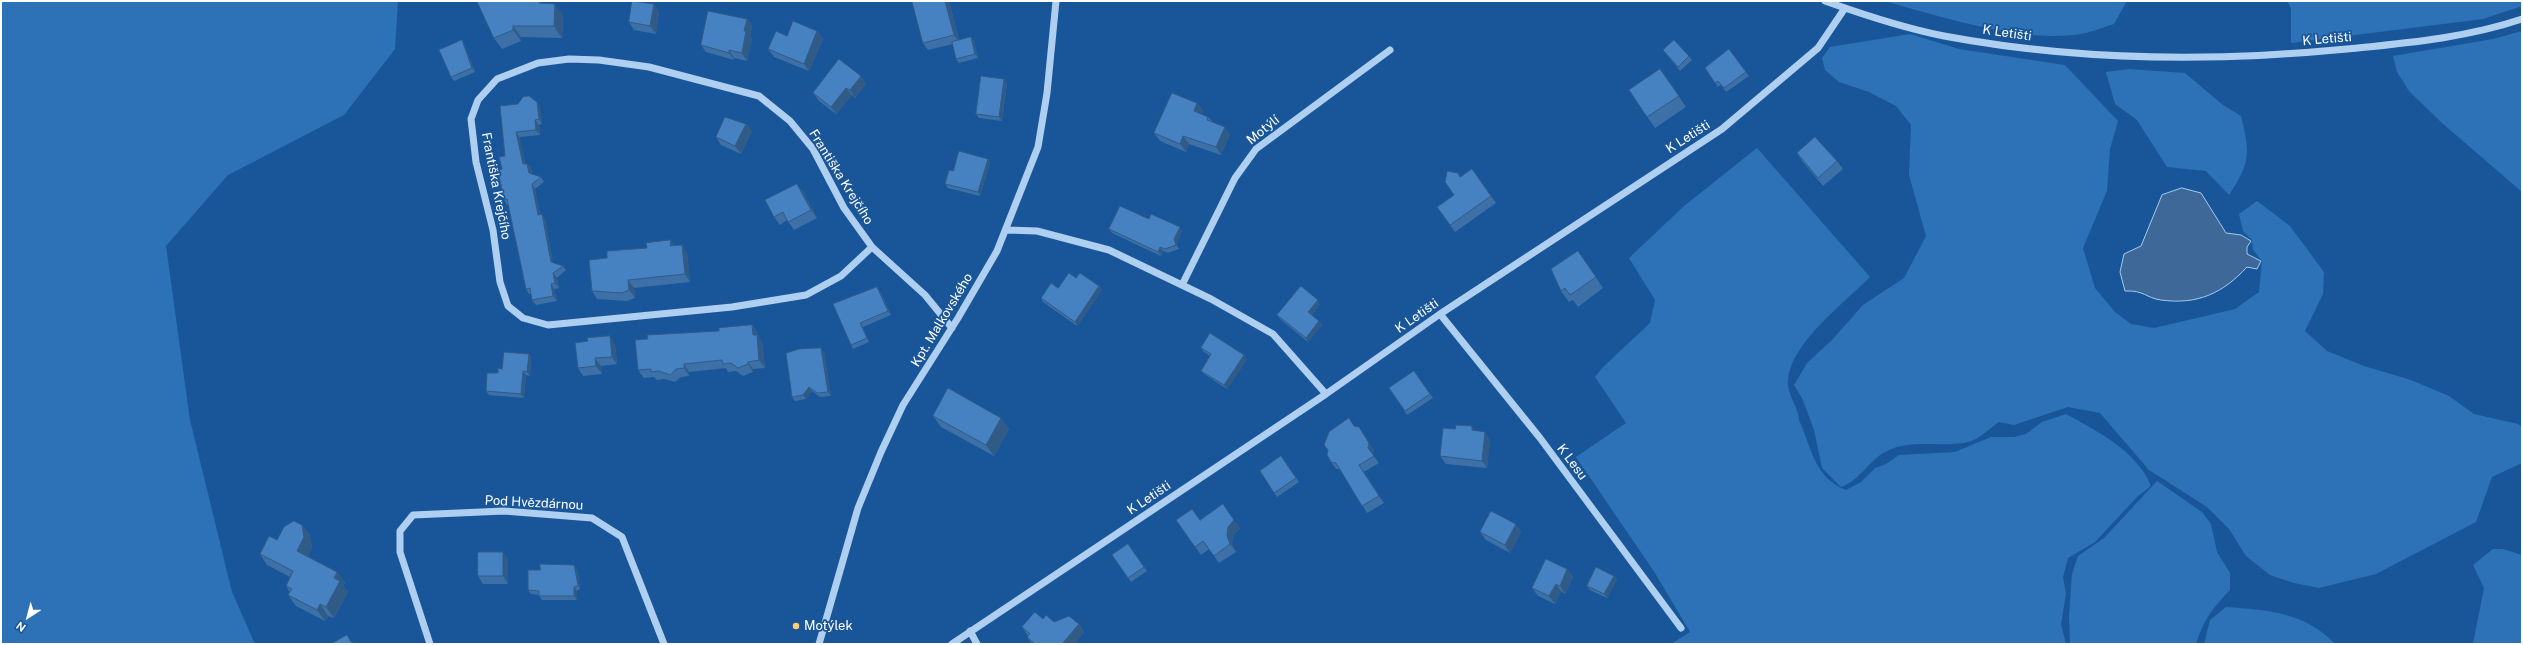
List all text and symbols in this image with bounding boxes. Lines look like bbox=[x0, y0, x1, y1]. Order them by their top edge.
street label: K Letišti bbox=[1981, 22, 2033, 44]
street label: K Letišti bbox=[2302, 29, 2352, 49]
street label: Motýlí bbox=[1244, 112, 1282, 148]
street label: K Letišti bbox=[1663, 117, 1713, 157]
street label: Františka Krejčího bbox=[805, 127, 877, 227]
street label: Františka Krejčího bbox=[478, 131, 514, 241]
street label: Kpt. Malkovského bbox=[908, 270, 976, 370]
street label: K Letišti bbox=[1392, 295, 1442, 337]
street label: K Lesu bbox=[1554, 441, 1590, 483]
street label: K Letišti bbox=[1124, 478, 1174, 518]
street label: Pod Hvězdárnou bbox=[484, 493, 584, 513]
north arrow bbox=[8, 597, 48, 637]
place label: Motýlek bbox=[804, 618, 853, 634]
text: N bbox=[14, 619, 28, 634]
marker: Motýlek bbox=[791, 621, 801, 631]

